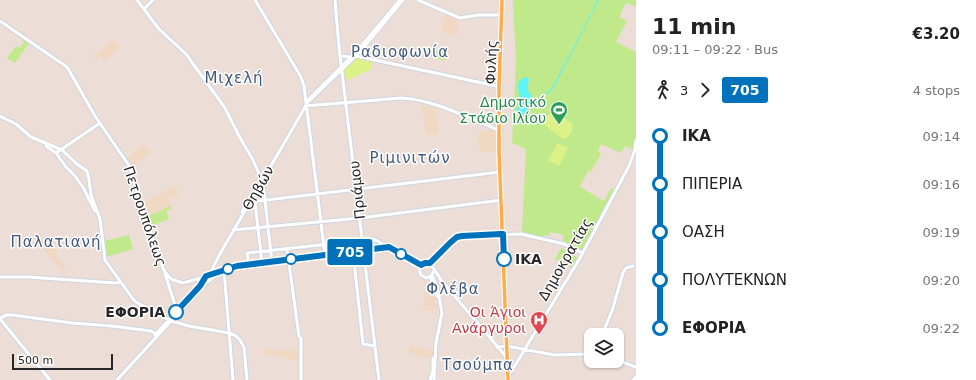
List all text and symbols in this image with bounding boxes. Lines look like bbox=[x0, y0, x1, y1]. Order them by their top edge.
text: 11 min bbox=[652, 14, 736, 39]
text: €3.20 bbox=[913, 25, 960, 43]
street label: Φυλής bbox=[482, 39, 500, 85]
text: 09:11 – 09:22 · Bus bbox=[652, 42, 778, 57]
district label: Ραδιοφωνία bbox=[351, 43, 449, 61]
district label: Μιχελή bbox=[204, 69, 264, 87]
icon: walk bbox=[652, 79, 674, 101]
icon: forward bbox=[694, 79, 716, 101]
text: 705 bbox=[730, 82, 760, 98]
text: 3 bbox=[680, 83, 688, 98]
text: 4 stops bbox=[913, 83, 960, 98]
place label: Δημοτικό Στάδιο Ιλίου bbox=[459, 94, 546, 126]
sports icon: Δημοτικό Στάδιο Ιλίου bbox=[549, 100, 569, 125]
text: ΙΚΑ bbox=[682, 127, 711, 145]
text: 09:14 bbox=[923, 129, 960, 144]
district label: Ριμινιτών bbox=[369, 149, 451, 167]
street label: Πριάμου bbox=[346, 160, 368, 220]
street label: Θηβών bbox=[239, 163, 277, 213]
street label: Πετρουπόλεως bbox=[120, 164, 170, 268]
text: ΠΙΠΕΡΙΑ bbox=[682, 175, 742, 193]
text: 09:16 bbox=[923, 177, 960, 192]
street label: Δημοκρατίας bbox=[535, 215, 595, 303]
text: ΟΑΣΗ bbox=[682, 223, 725, 241]
text: 09:19 bbox=[923, 225, 960, 240]
district label: Παλατιανή bbox=[11, 233, 101, 251]
line badge: 705 bbox=[327, 239, 373, 265]
text: 705 bbox=[335, 244, 365, 260]
unlabelled marker bbox=[395, 248, 407, 260]
marker: ΙΚΑ bbox=[496, 251, 512, 267]
place label: ΙΚΑ bbox=[515, 251, 542, 267]
unlabelled marker bbox=[285, 253, 297, 265]
unlabelled marker bbox=[222, 263, 234, 275]
text: ΠΟΛΥΤΕΚΝΩΝ bbox=[682, 271, 787, 289]
text: 09:20 bbox=[923, 273, 960, 288]
district label: Φλέβα bbox=[426, 280, 480, 298]
place label: ΕΦΟΡΙΑ bbox=[105, 304, 165, 320]
marker: ΕΦΟΡΙΑ bbox=[168, 304, 184, 320]
place label: Οι Άγιοι Ανάργυροι bbox=[452, 304, 526, 336]
hospital icon: Οι Άγιοι Ανάργυροι bbox=[529, 310, 549, 335]
text: ΕΦΟΡΙΑ bbox=[682, 319, 746, 337]
text: 09:22 bbox=[923, 321, 960, 336]
map controls bbox=[584, 328, 624, 368]
button: layers bbox=[584, 328, 624, 368]
scale bar bbox=[12, 352, 113, 371]
text: 500 m bbox=[18, 354, 53, 367]
district label: Τσούμπα bbox=[441, 356, 514, 374]

